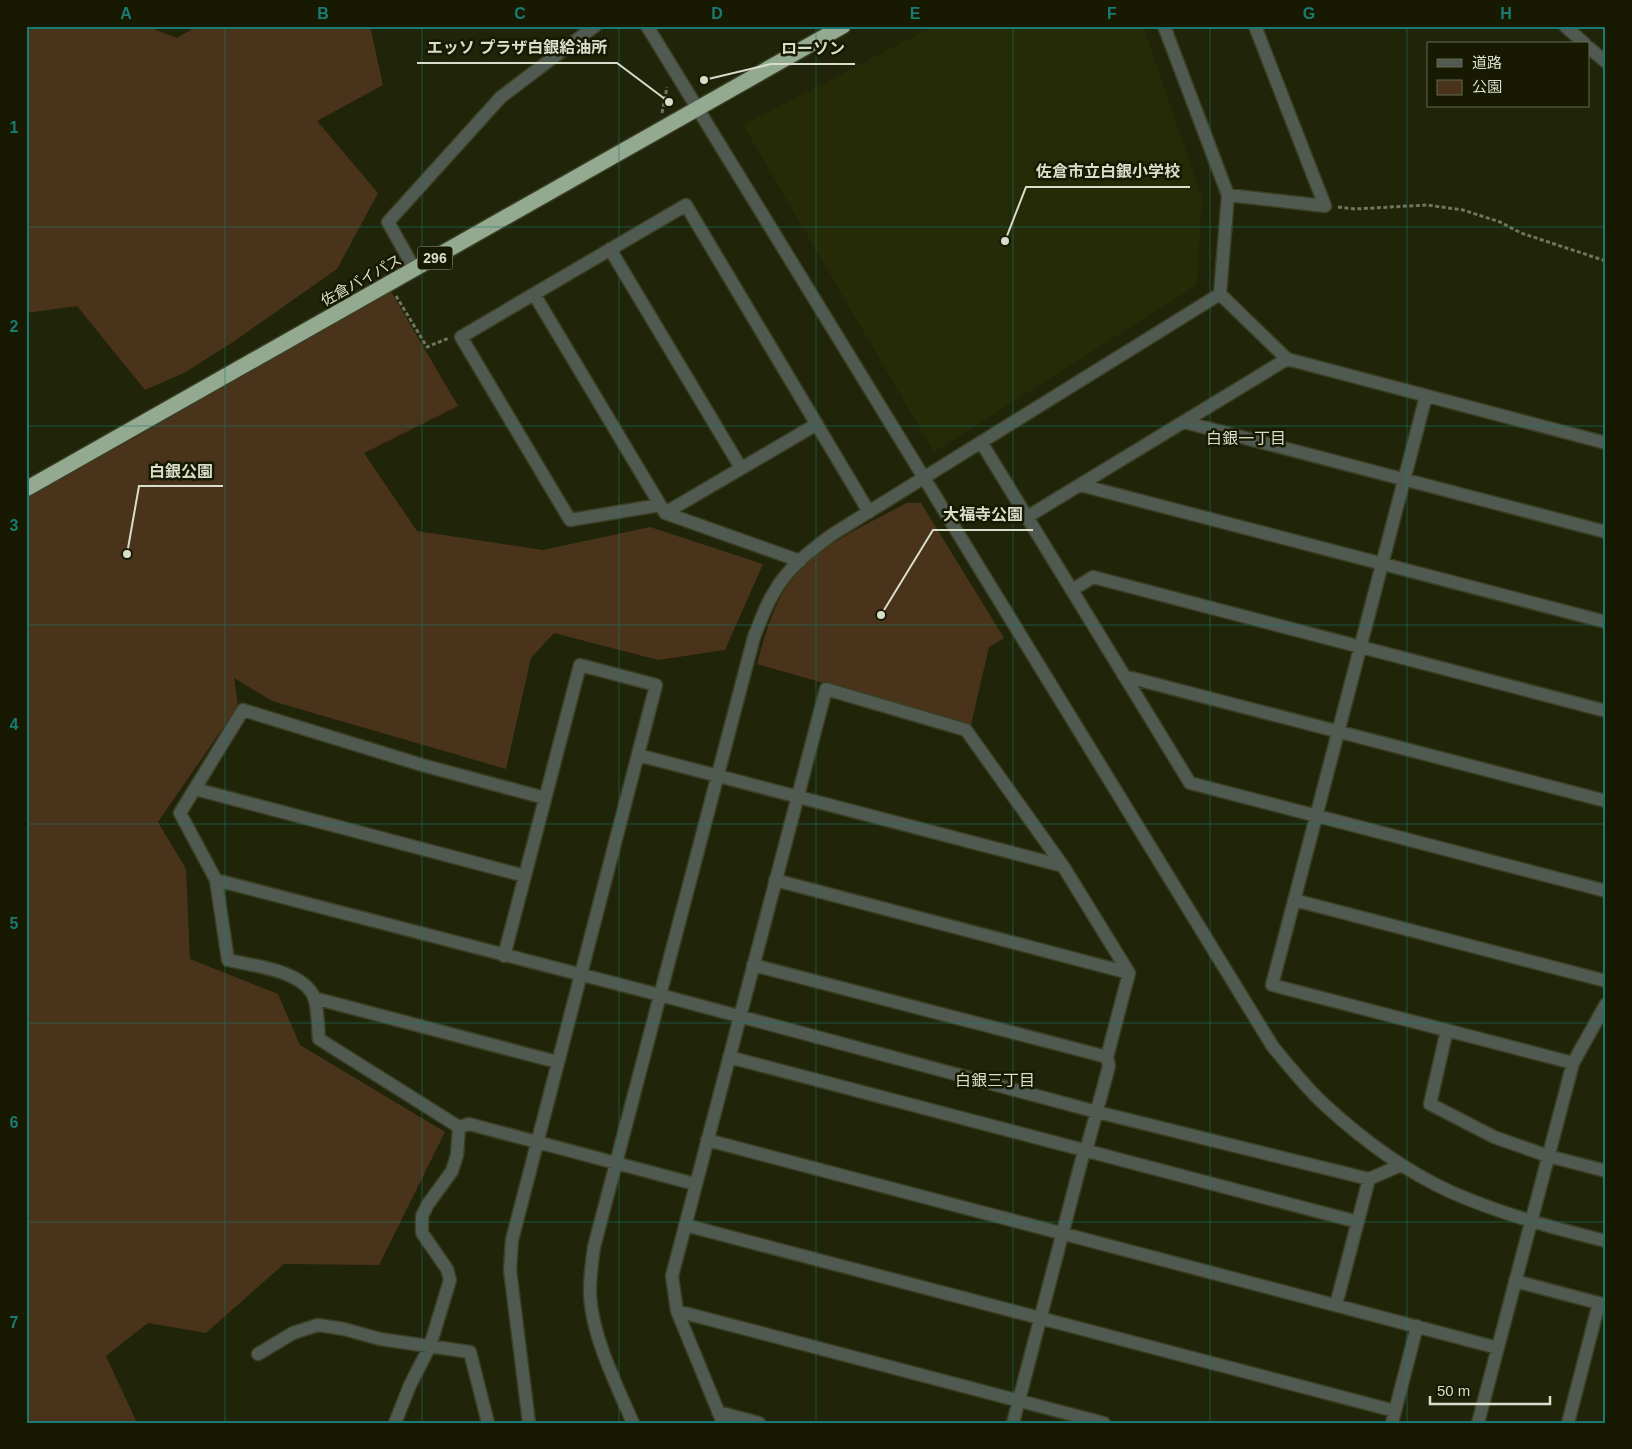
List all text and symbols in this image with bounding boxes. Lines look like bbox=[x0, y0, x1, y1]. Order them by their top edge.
text: A bbox=[120, 5, 132, 22]
text: B bbox=[317, 5, 329, 22]
text: C bbox=[514, 5, 526, 22]
text: D bbox=[711, 5, 723, 22]
text: E bbox=[910, 5, 921, 22]
text: F bbox=[1107, 5, 1117, 22]
text: G bbox=[1303, 5, 1315, 22]
text: H bbox=[1500, 5, 1512, 22]
callout: エッソ プラザ白銀給油所 bbox=[417, 32, 617, 63]
callout: ローソン bbox=[771, 33, 855, 64]
text: エッソ プラザ白銀給油所 bbox=[427, 38, 607, 56]
text: ローソン bbox=[781, 40, 845, 57]
legend bbox=[1427, 42, 1590, 108]
text: 道路 bbox=[1472, 54, 1502, 71]
text: 公園 bbox=[1472, 78, 1502, 95]
text: 1 bbox=[10, 119, 19, 136]
callout: 佐倉市立白銀小学校 bbox=[1026, 156, 1190, 187]
text: 佐倉市立白銀小学校 bbox=[1035, 163, 1180, 180]
road number: 296 bbox=[418, 247, 452, 270]
street label: 佐倉バイパス bbox=[318, 251, 404, 309]
text: 2 bbox=[10, 318, 19, 335]
district label: 白銀一丁目 bbox=[1206, 430, 1286, 447]
callout: 白銀公園 bbox=[139, 455, 223, 486]
text: 白銀公園 bbox=[149, 463, 213, 480]
callout: 大福寺公園 bbox=[933, 499, 1033, 530]
text: 大福寺公園 bbox=[943, 506, 1023, 523]
text: 3 bbox=[10, 517, 19, 534]
text: 4 bbox=[10, 716, 19, 733]
text: 5 bbox=[10, 915, 19, 932]
district label: 白銀三丁目 bbox=[955, 1072, 1035, 1089]
text: 6 bbox=[10, 1114, 19, 1131]
text: 7 bbox=[10, 1314, 19, 1331]
scale bar bbox=[1430, 1374, 1550, 1406]
text: 50 m bbox=[1437, 1382, 1470, 1399]

